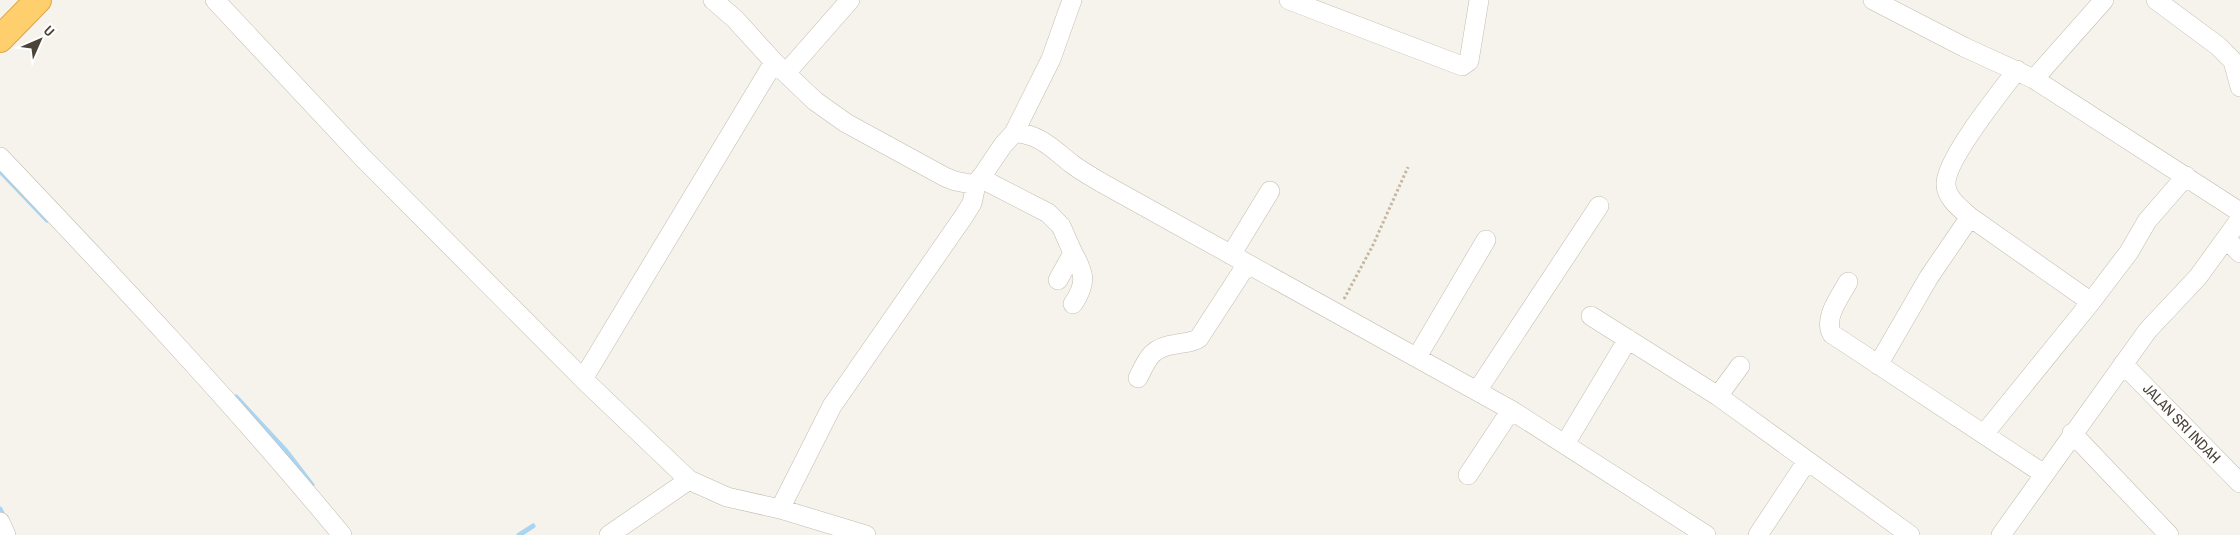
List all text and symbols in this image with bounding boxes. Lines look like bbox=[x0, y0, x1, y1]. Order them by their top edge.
north arrow bbox=[15, 15, 65, 65]
text: U bbox=[40, 22, 58, 40]
street label: JALAN SRI INDAH bbox=[2138, 378, 2226, 468]

